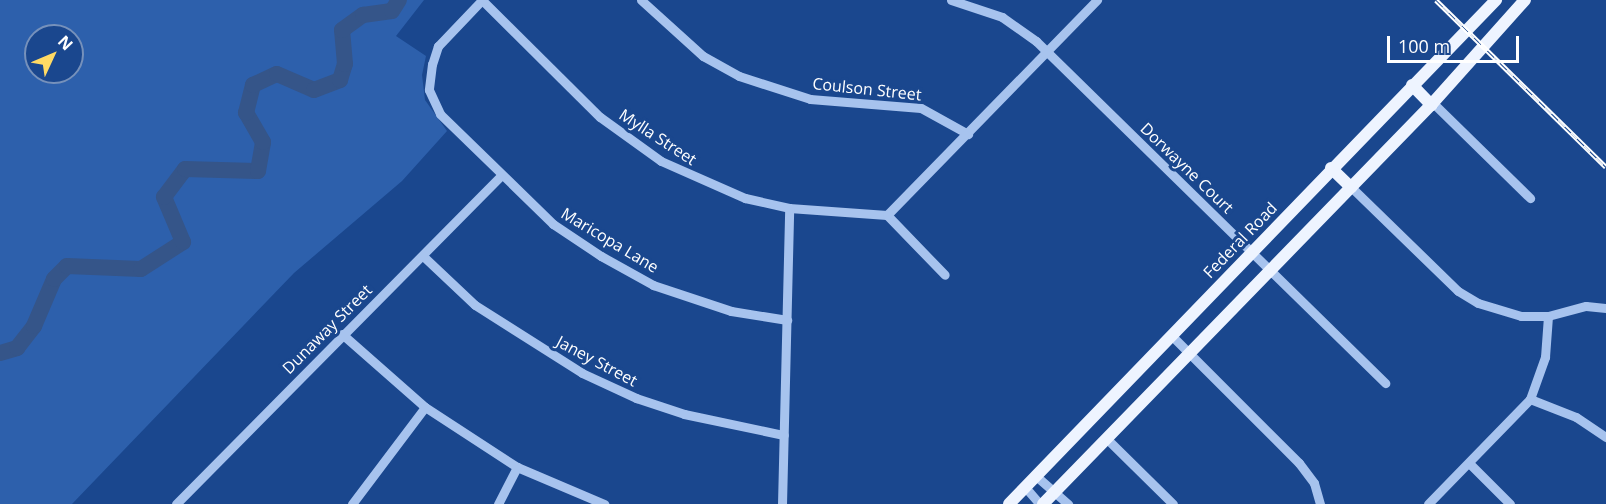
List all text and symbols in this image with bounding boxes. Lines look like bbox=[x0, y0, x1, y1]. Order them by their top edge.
north arrow bbox=[24, 24, 84, 84]
scale bar bbox=[1390, 24, 1522, 62]
text: N bbox=[53, 31, 78, 55]
text: 100 m bbox=[1398, 34, 1450, 58]
street label: Coulson Street bbox=[812, 74, 922, 104]
street label: Mylla Street bbox=[616, 105, 700, 169]
street label: Dorwayne Court bbox=[1137, 119, 1237, 217]
street label: Federal Road bbox=[1199, 198, 1281, 282]
street label: Maricopa Lane bbox=[558, 203, 662, 277]
street label: Dunaway Street bbox=[278, 280, 376, 378]
street label: Janey Street bbox=[553, 332, 641, 390]

